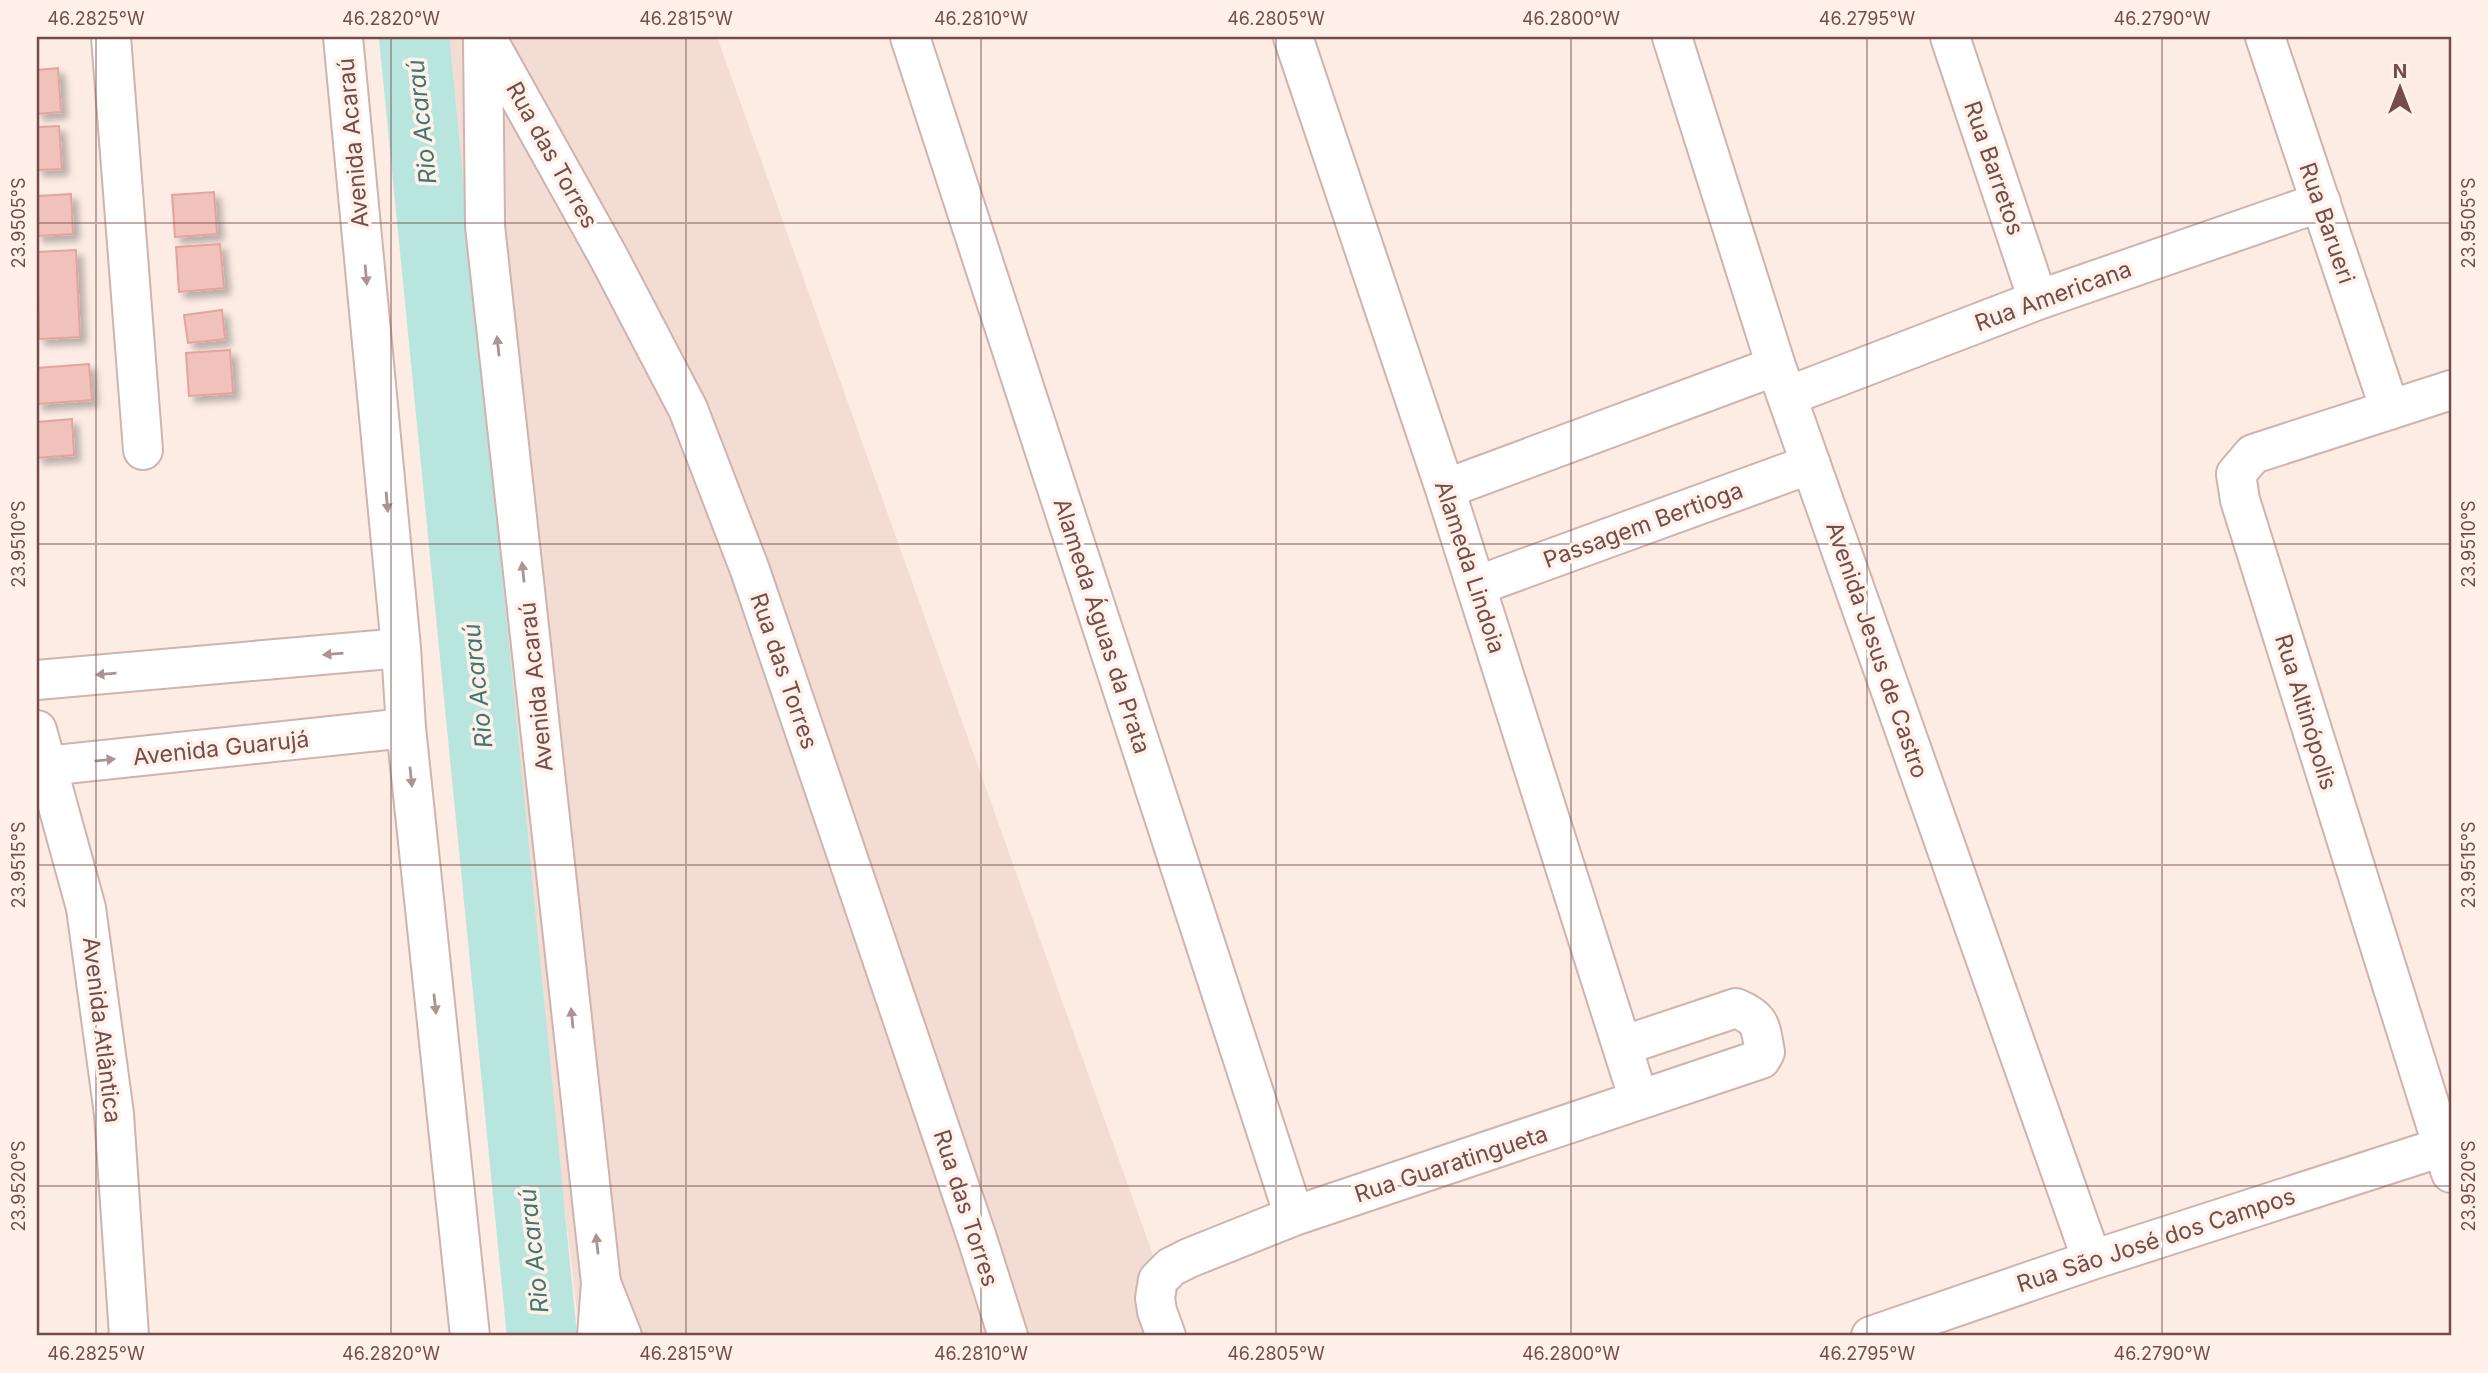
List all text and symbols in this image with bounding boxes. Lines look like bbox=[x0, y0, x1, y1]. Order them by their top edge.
text: 46.2825°W bbox=[47, 8, 145, 29]
text: 46.2820°W bbox=[342, 8, 440, 29]
text: 46.2815°W bbox=[639, 8, 733, 29]
text: 46.2810°W bbox=[934, 8, 1028, 29]
text: 46.2805°W bbox=[1227, 8, 1325, 29]
text: 46.2800°W bbox=[1522, 8, 1620, 29]
text: 46.2795°W bbox=[1819, 8, 1915, 29]
text: 46.2790°W bbox=[2114, 8, 2211, 29]
north arrow bbox=[2366, 52, 2436, 122]
street label: Avenida Acaraú bbox=[332, 57, 374, 229]
water label: Rio Acaraú bbox=[401, 58, 442, 186]
text: N bbox=[2393, 60, 2407, 83]
street label: Rua das Torres bbox=[500, 77, 604, 233]
street label: Rua Barretos bbox=[1958, 97, 2030, 239]
street label: Rua Barueri bbox=[2293, 159, 2361, 287]
text: 23.9505°S bbox=[8, 178, 29, 268]
text: 23.9505°S bbox=[2458, 178, 2479, 268]
street label: Rua Americana bbox=[1971, 255, 2135, 337]
one-way arrow bbox=[361, 265, 372, 287]
one-way arrow bbox=[493, 335, 504, 357]
street label: Passagem Bertioga bbox=[1539, 476, 1747, 574]
street label: Alameda Lindoia bbox=[1429, 477, 1511, 657]
one-way arrow bbox=[382, 491, 393, 513]
street label: Alameda Águas da Prata bbox=[1047, 495, 1157, 757]
text: 23.9510°S bbox=[8, 500, 29, 588]
text: 23.9510°S bbox=[2458, 500, 2479, 588]
street label: Avenida Jesus de Castro bbox=[1820, 518, 1934, 782]
one-way arrow bbox=[518, 561, 529, 583]
street label: Rua das Torres bbox=[744, 589, 824, 753]
street label: Avenida Acaraú bbox=[513, 601, 559, 773]
water label: Rio Acaraú bbox=[457, 622, 498, 750]
street label: Rua Altinópolis bbox=[2269, 631, 2343, 793]
one-way arrow bbox=[322, 649, 344, 660]
one-way arrow bbox=[95, 669, 117, 680]
street label: Avenida Guarujá bbox=[131, 725, 311, 771]
one-way arrow bbox=[94, 755, 116, 766]
one-way arrow bbox=[405, 767, 416, 789]
text: 23.9515°S bbox=[8, 822, 29, 908]
text: 23.9515°S bbox=[2458, 822, 2479, 908]
street label: Avenida Atlântica bbox=[77, 935, 127, 1125]
one-way arrow bbox=[430, 993, 441, 1015]
one-way arrow bbox=[566, 1007, 577, 1029]
street label: Rua Guaratingueta bbox=[1351, 1120, 1551, 1208]
street label: Rua das Torres bbox=[927, 1126, 1005, 1290]
text: 23.9520°S bbox=[8, 1141, 29, 1231]
text: 23.9520°S bbox=[2458, 1141, 2479, 1231]
street label: Rua São José dos Campos bbox=[2013, 1182, 2299, 1298]
water label: Rio Acaraú bbox=[513, 1187, 554, 1315]
one-way arrow bbox=[591, 1233, 602, 1255]
text: 46.2825°W bbox=[47, 1343, 145, 1364]
text: 46.2820°W bbox=[342, 1343, 440, 1364]
text: 46.2815°W bbox=[639, 1343, 733, 1364]
text: 46.2810°W bbox=[934, 1343, 1028, 1364]
text: 46.2805°W bbox=[1227, 1343, 1325, 1364]
text: 46.2800°W bbox=[1522, 1343, 1620, 1364]
text: 46.2795°W bbox=[1819, 1343, 1915, 1364]
text: 46.2790°W bbox=[2114, 1343, 2211, 1364]

